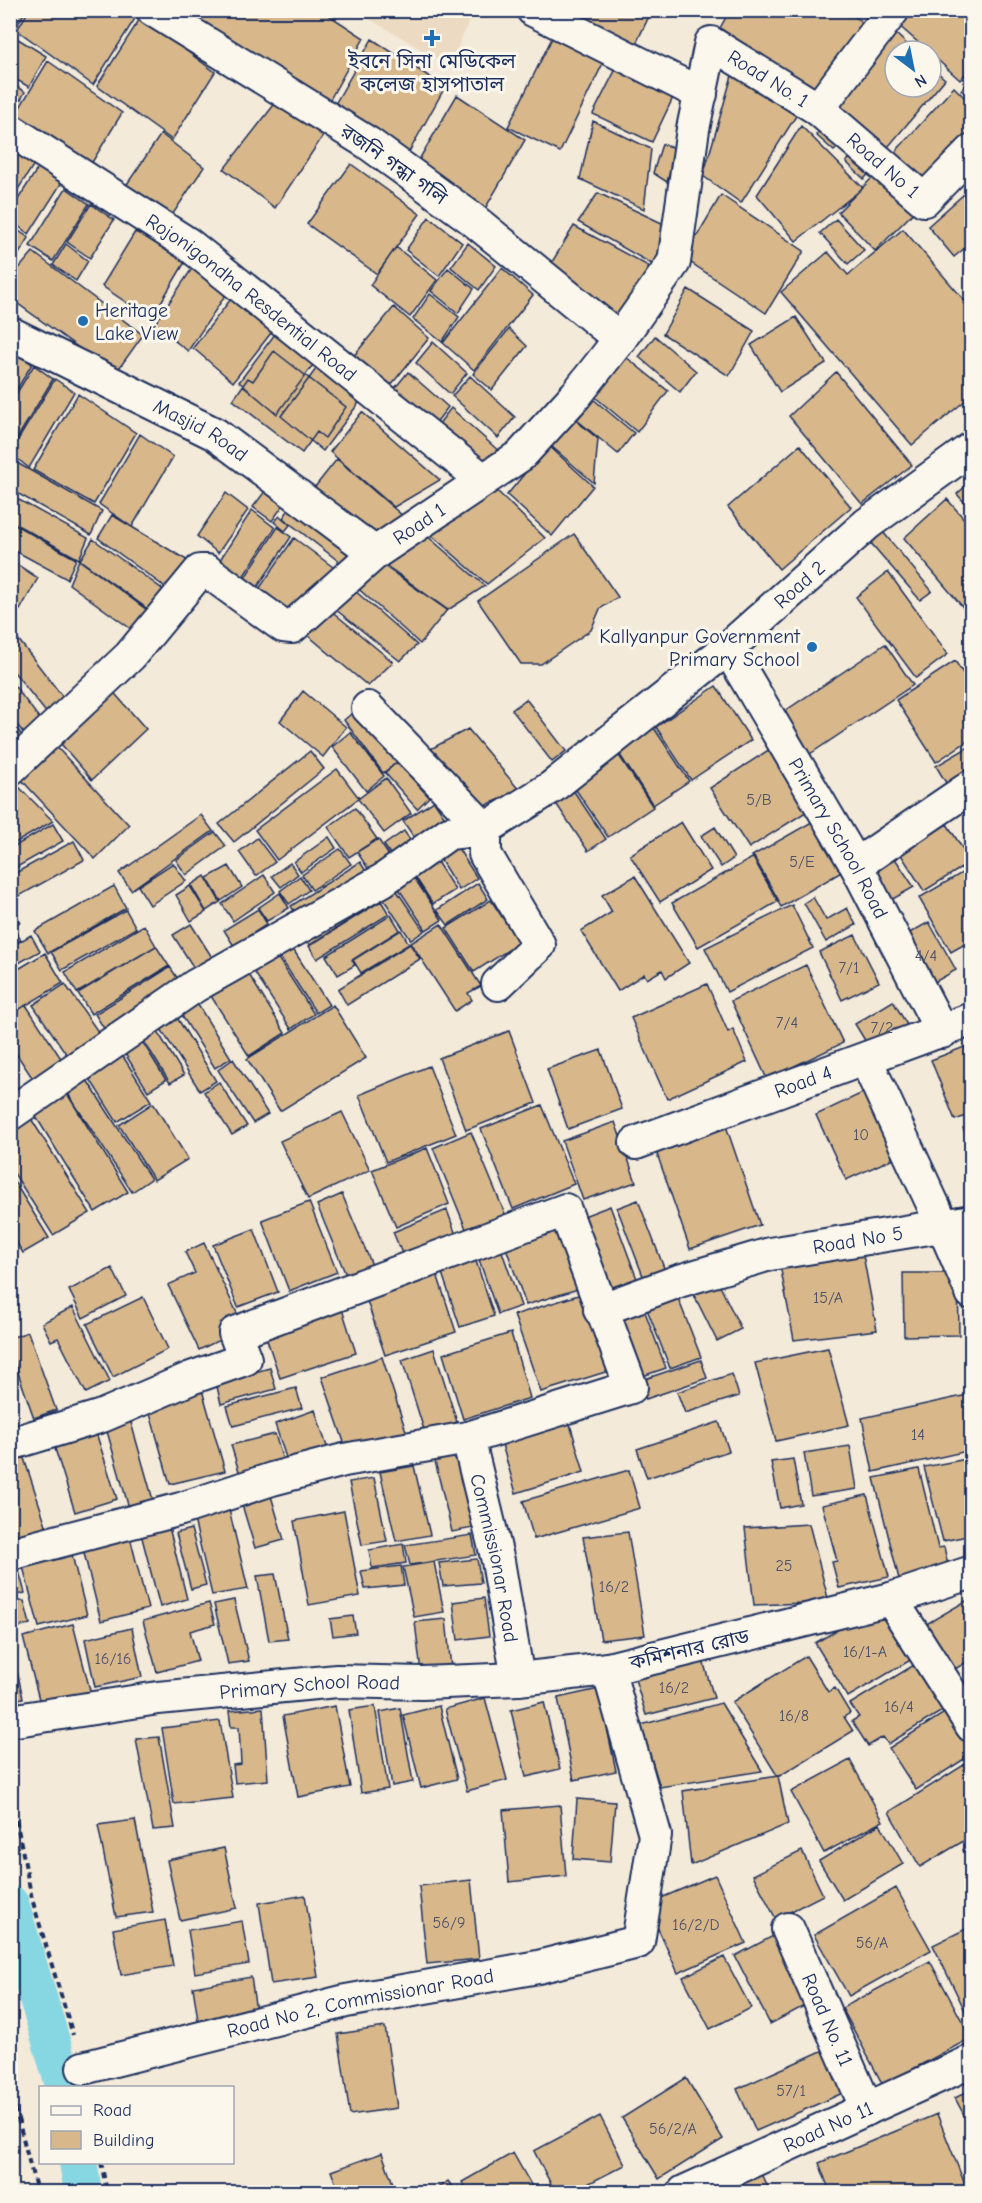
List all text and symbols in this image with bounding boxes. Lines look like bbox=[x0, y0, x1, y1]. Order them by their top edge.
marker: ইবনে সিনা মেডিকেল কলেজ হাসপাতাল bbox=[423, 29, 441, 47]
north arrow bbox=[883, 39, 943, 99]
street label: Road No. 1 bbox=[723, 45, 813, 112]
place label: ইবনে সিনা মেডিকেল কলেজ হাসপাতাল bbox=[347, 49, 516, 96]
text: N bbox=[911, 70, 930, 91]
street label: রজনি গন্ধা গলি bbox=[335, 118, 452, 210]
street label: Road No 1 bbox=[842, 128, 924, 203]
street label: Rojonigondha Resdential Road bbox=[141, 209, 361, 386]
place label: Heritage Lake View bbox=[95, 299, 178, 345]
marker: Heritage Lake View bbox=[76, 314, 90, 328]
street label: Masjid Road bbox=[149, 394, 252, 466]
street label: Road 1 bbox=[389, 498, 450, 550]
street label: Road 2 bbox=[770, 556, 830, 613]
place label: Kallyanpur Government Primary School bbox=[599, 625, 801, 671]
marker: Kallyanpur Government Primary School bbox=[805, 640, 819, 654]
street label: Primary School Road bbox=[783, 754, 893, 923]
house number: 5/B bbox=[746, 791, 772, 809]
house number: 5/E bbox=[789, 853, 815, 871]
house number: 4/4 bbox=[915, 947, 937, 965]
house number: 7/1 bbox=[839, 959, 859, 977]
house number: 7/4 bbox=[776, 1014, 798, 1032]
house number: 7/2 bbox=[871, 1019, 893, 1037]
street label: Road 4 bbox=[771, 1061, 835, 1103]
house number: 10 bbox=[853, 1126, 869, 1144]
street label: Road No 5 bbox=[811, 1221, 905, 1259]
house number: 15/A bbox=[813, 1289, 843, 1307]
house number: 14 bbox=[911, 1426, 925, 1444]
street label: Commissionar Road bbox=[465, 1472, 523, 1644]
house number: 25 bbox=[775, 1557, 793, 1575]
house number: 16/2 bbox=[599, 1578, 629, 1596]
street label: কমিশনার রোড bbox=[626, 1623, 752, 1675]
house number: 16/1-A bbox=[843, 1643, 887, 1661]
house number: 16/16 bbox=[95, 1650, 132, 1668]
street label: Primary School Road bbox=[218, 1670, 400, 1704]
house number: 16/2 bbox=[659, 1679, 689, 1697]
house number: 16/4 bbox=[884, 1698, 914, 1716]
house number: 16/8 bbox=[779, 1707, 809, 1725]
house number: 56/9 bbox=[433, 1914, 465, 1932]
house number: 16/2/D bbox=[672, 1916, 720, 1934]
house number: 56/A bbox=[856, 1934, 888, 1952]
street label: Road No 2, Commissionar Road bbox=[224, 1964, 496, 2043]
street label: Road No. 11 bbox=[797, 1970, 858, 2070]
house number: 57/1 bbox=[776, 2082, 806, 2100]
legend bbox=[39, 2086, 234, 2164]
street label: Road No 11 bbox=[779, 2097, 877, 2157]
text: Road bbox=[93, 2100, 132, 2121]
house number: 56/2/A bbox=[649, 2120, 697, 2138]
text: Building bbox=[93, 2130, 155, 2151]

